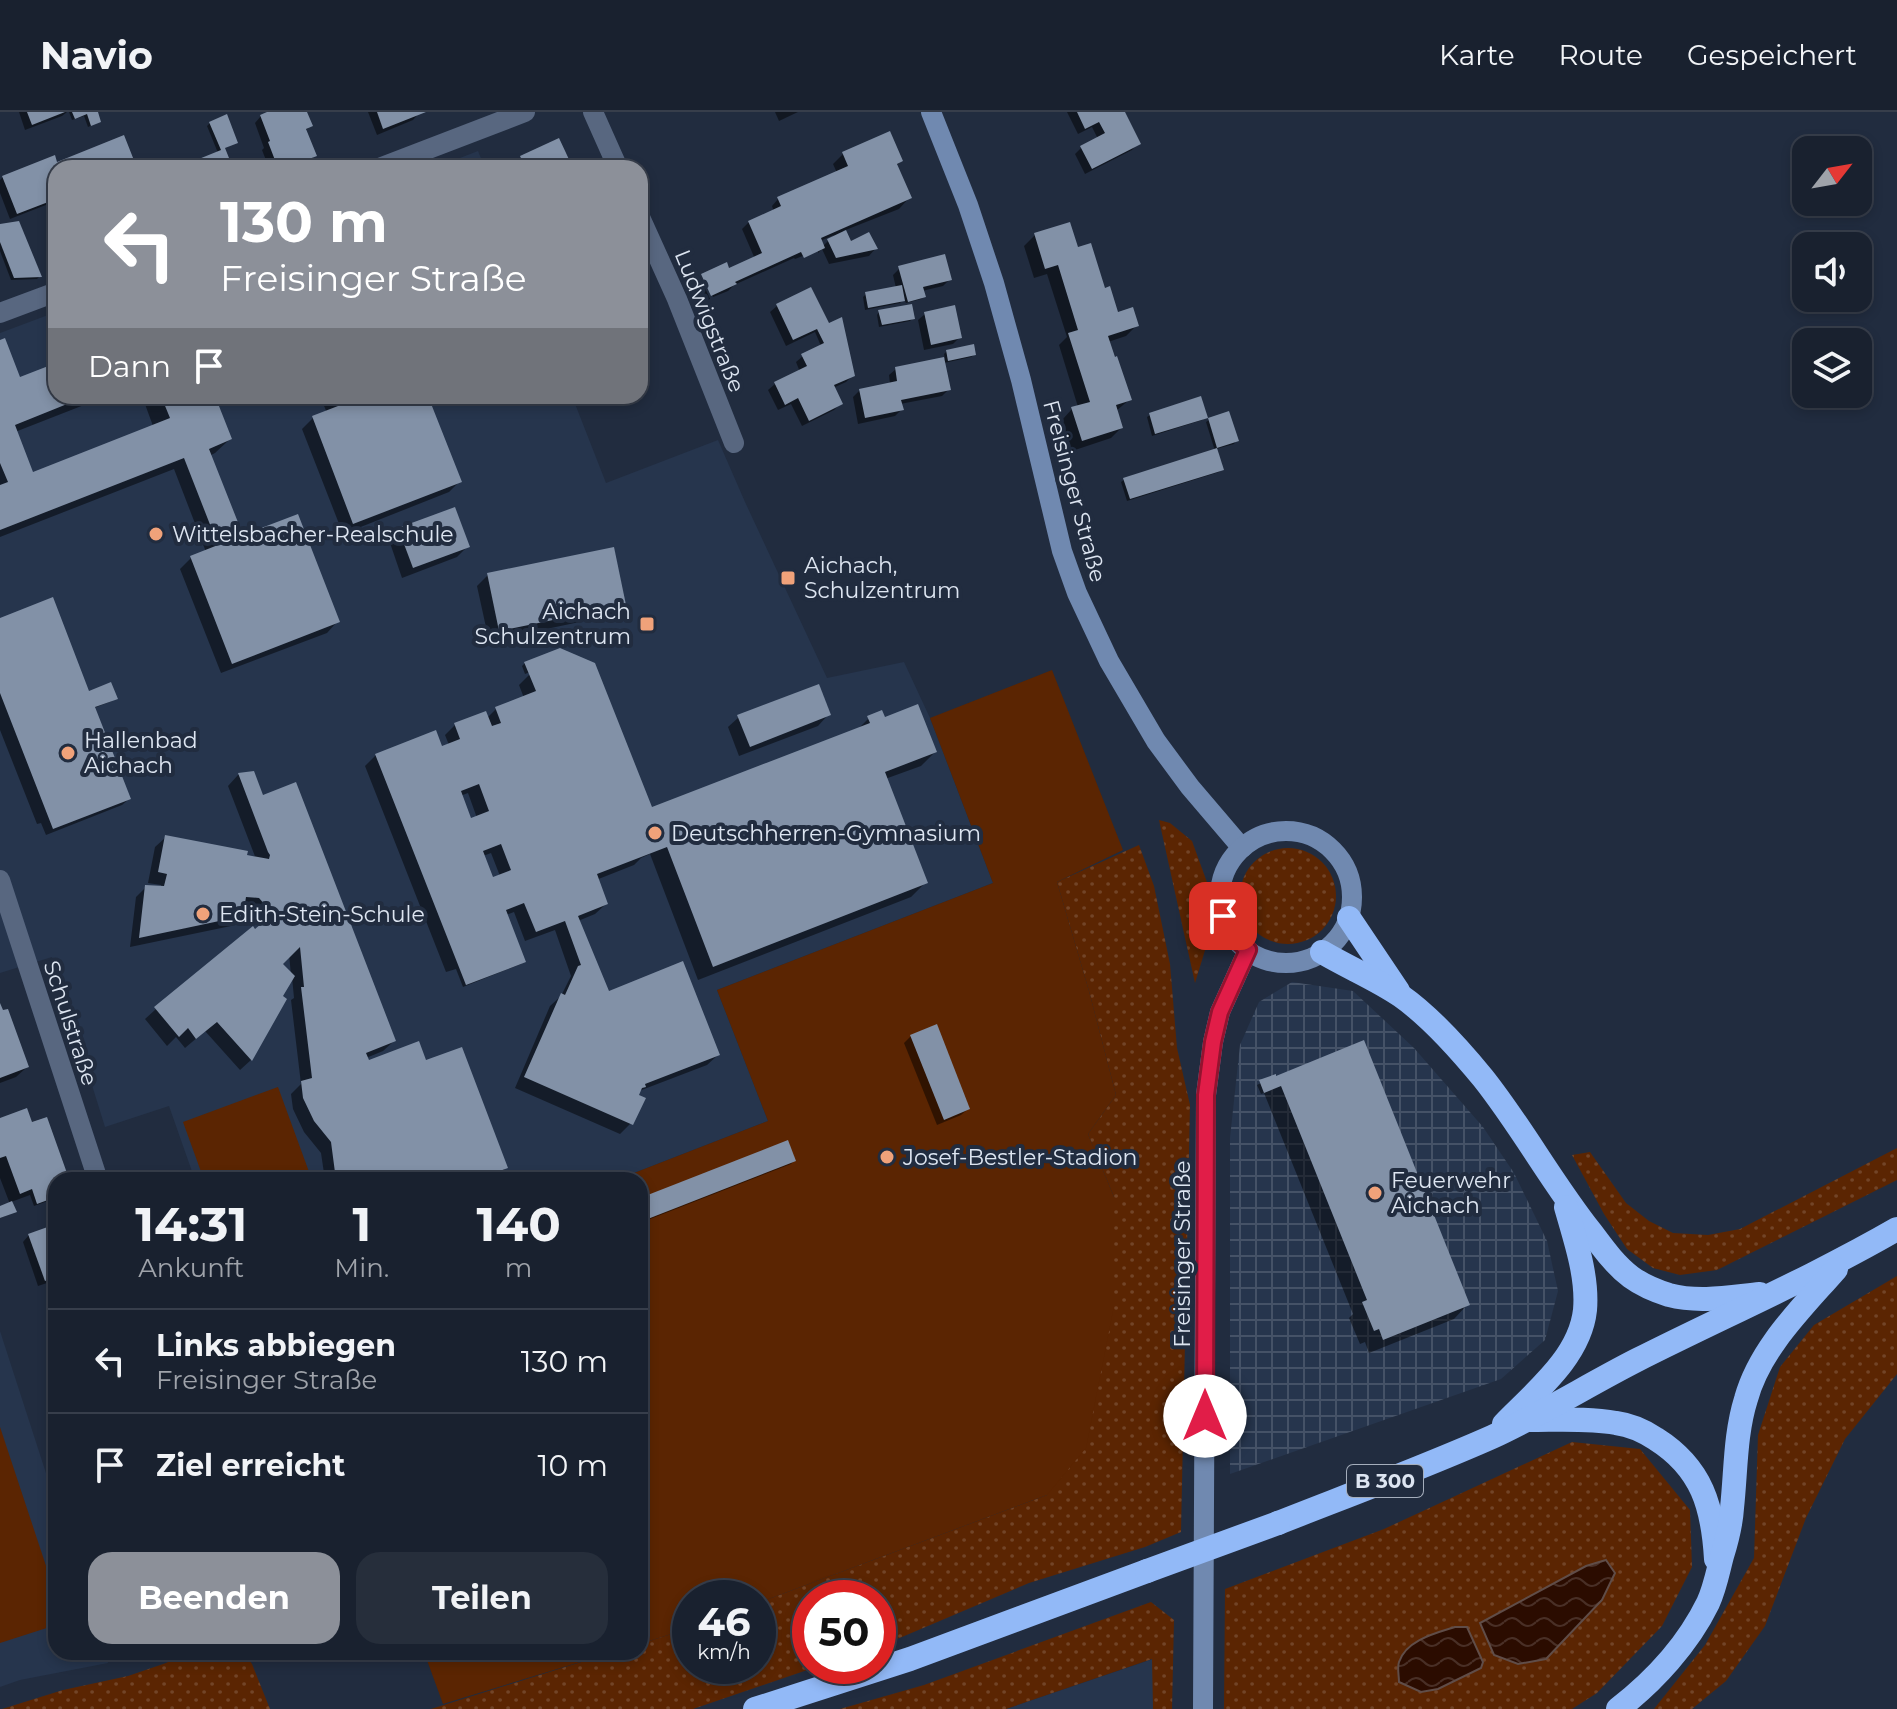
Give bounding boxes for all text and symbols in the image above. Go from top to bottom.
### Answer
text: Navio [40,32,153,79]
text: Karte [1439,38,1515,72]
text: Route [1559,38,1643,72]
text: Gespeichert [1687,38,1857,72]
north arrow [1792,136,1872,216]
map controls [1792,136,1872,408]
text: 130 m [220,188,388,256]
icon: left [88,192,192,296]
button: sound [1792,232,1872,312]
street label: Ludwigstraße [669,246,750,396]
text: Freisinger Straße [220,256,526,300]
button: layers [1792,328,1872,408]
icon: arrive [187,344,231,388]
text: Dann [88,348,171,385]
street label: Freisinger Straße [1037,397,1112,585]
place label: Wittelsbacher-Realschule [172,521,454,548]
marker: Wittelsbacher-Realschule [147,525,165,543]
place label: Aichach, Schulzentrum [804,552,960,604]
marker: Aichach, Schulzentrum [779,569,797,587]
place label: Aichach Schulzentrum [475,598,631,650]
marker: Aichach Schulzentrum [638,615,656,633]
place label: Hallenbad Aichach [84,727,198,779]
marker: Hallenbad Aichach [59,744,77,762]
place label: Deutschherren-Gymnasium [671,820,981,847]
marker: Deutschherren-Gymnasium [646,824,664,842]
pin [1189,882,1257,950]
icon: arrive [1201,894,1245,938]
place label: Edith-Stein-Schule [219,901,425,928]
marker: Edith-Stein-Schule [194,905,212,923]
street label: Schulstraße [38,957,103,1089]
place label: Josef-Bestler-Stadion [902,1144,1137,1171]
marker: Josef-Bestler-Stadion [878,1148,896,1166]
street label: Freisinger Straße [1169,1160,1196,1348]
place label: Feuerwehr Aichach [1391,1167,1511,1219]
marker: Feuerwehr Aichach [1366,1184,1384,1202]
text: 14:31 [135,1195,247,1253]
text: 1 [352,1195,371,1253]
text: 140 [476,1195,561,1253]
text: Ankunft [138,1252,244,1284]
text: Min. [334,1252,389,1284]
text: m [505,1252,532,1284]
text: Links abbiegen [156,1327,396,1364]
icon: left [88,1339,132,1383]
text: 130 m [521,1343,608,1380]
text: Freisinger Straße [156,1364,377,1396]
position arrow [1163,1374,1247,1458]
icon: arrive [88,1443,132,1487]
text: Ziel erreicht [156,1447,345,1484]
text: 10 m [538,1447,608,1484]
road number: B 300 [1347,1465,1423,1497]
button: Beenden [88,1552,340,1644]
button: Teilen [356,1552,608,1644]
speed limit sign: 50 [792,1580,896,1684]
text: 46 [697,1597,751,1646]
text: km/h [697,1640,751,1664]

